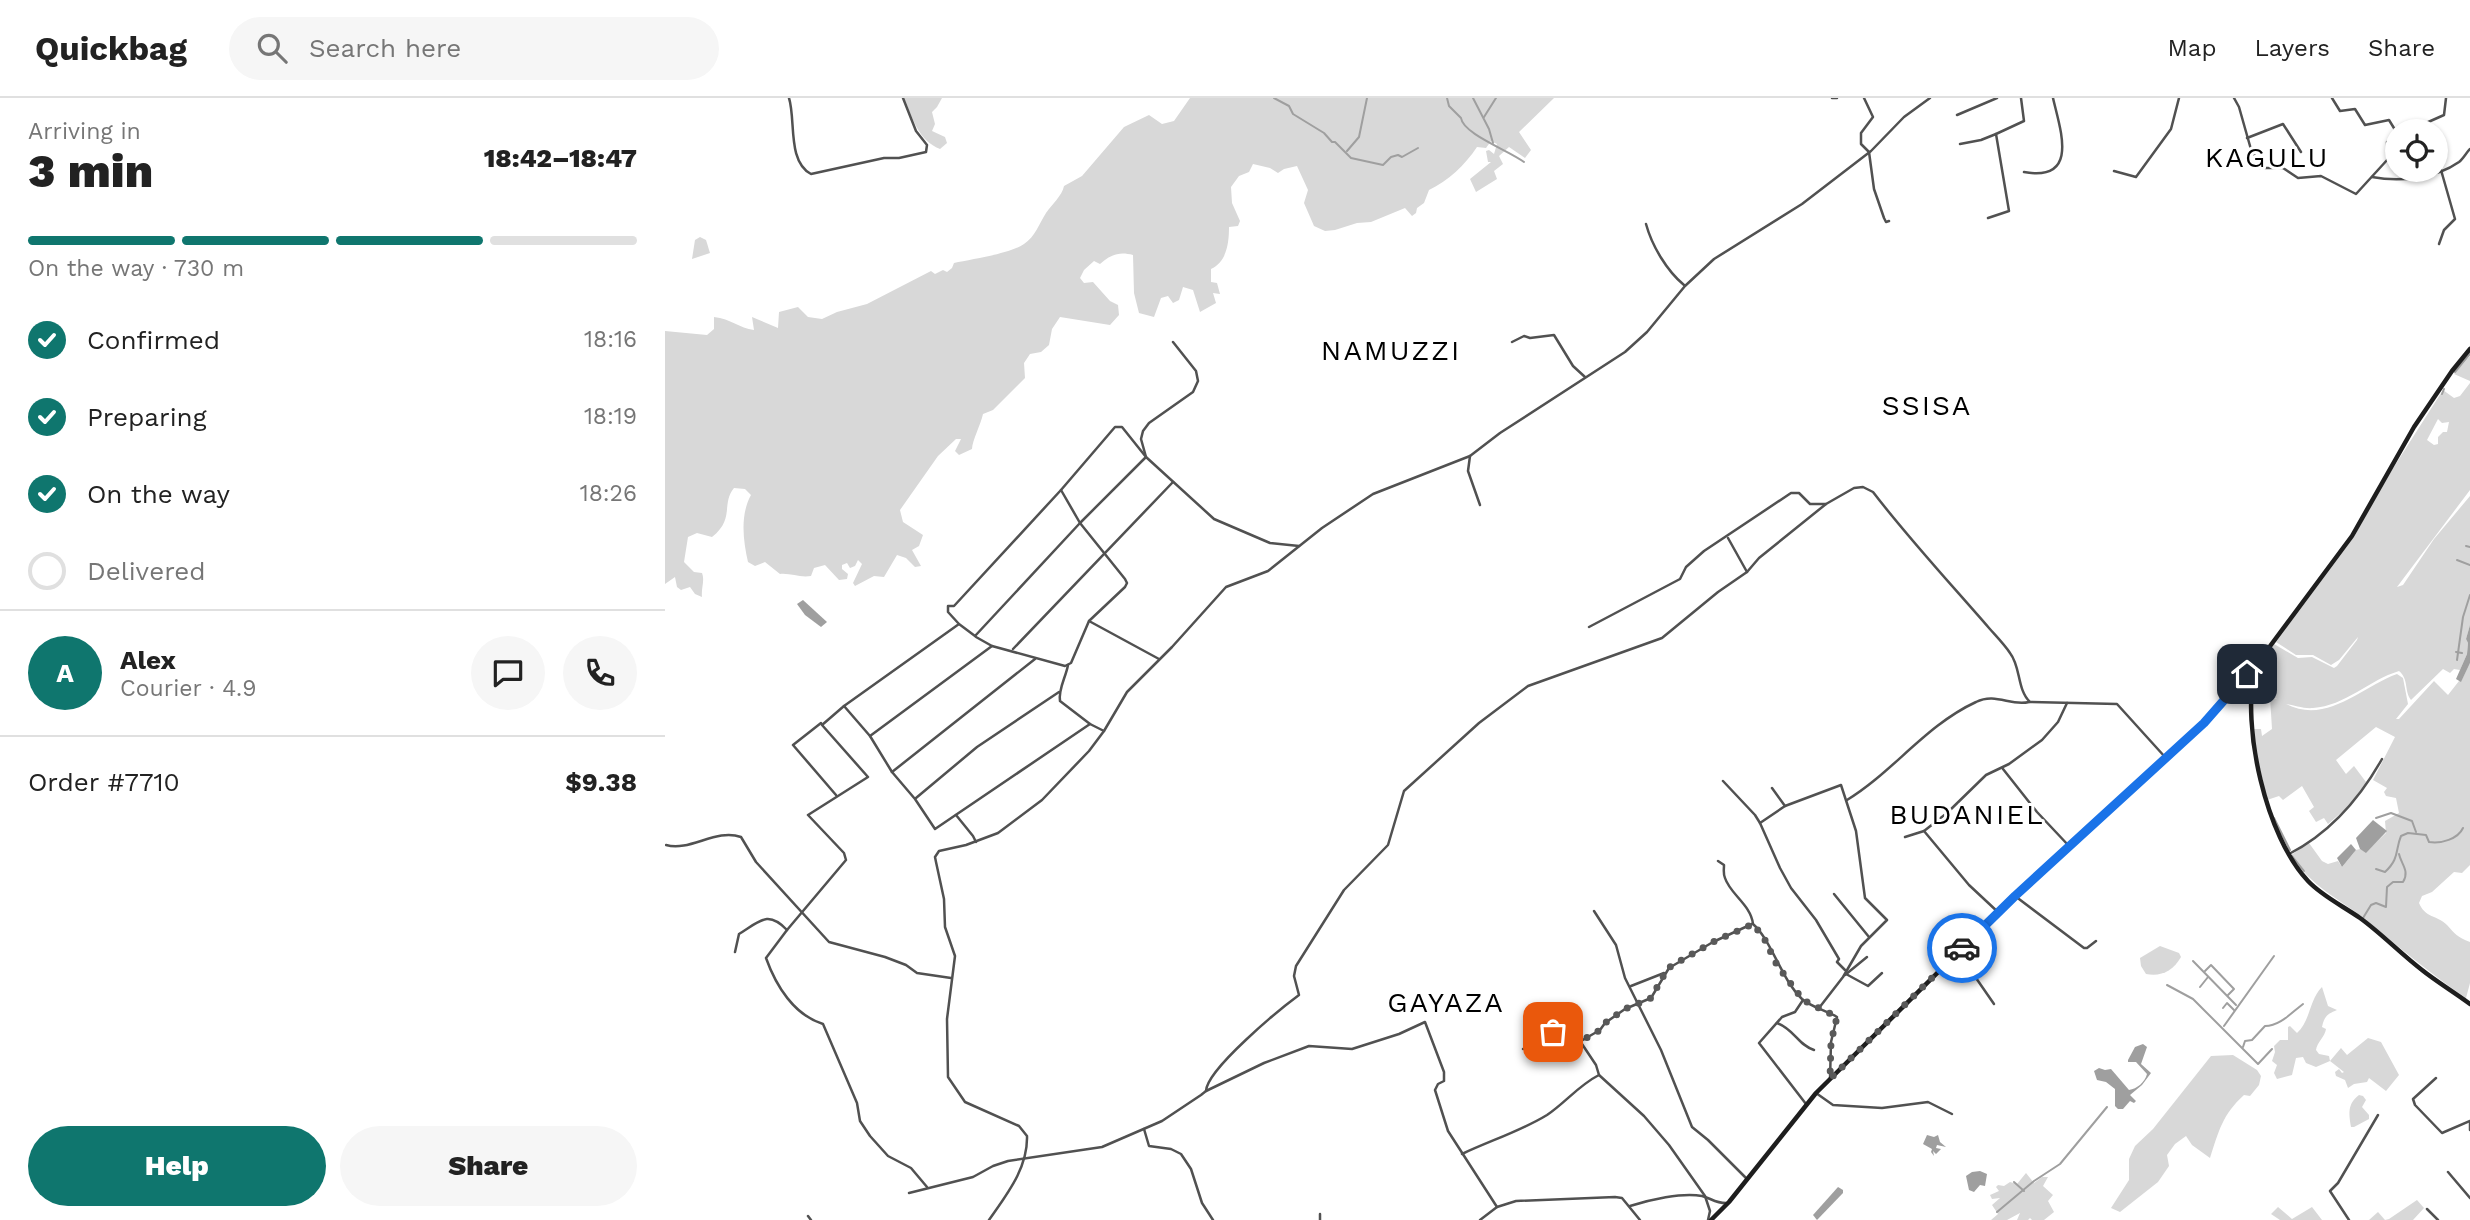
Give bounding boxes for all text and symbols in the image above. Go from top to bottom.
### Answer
search box [229,17,719,80]
text: Quickbag [35,29,187,68]
icon: search [253,29,291,67]
text: Search here [309,33,461,63]
text: Map [2168,34,2216,62]
text: Layers [2254,34,2330,62]
text: Share [2368,34,2435,62]
text: Arriving in [28,118,141,145]
map controls [2385,119,2448,182]
button: locate [2385,119,2448,182]
district label: KAGULU [2205,141,2329,174]
text: 18:42–18:47 [484,143,637,173]
text: 3 min [28,144,153,198]
text: On the way · 730 m [28,255,244,282]
icon: check [28,321,66,359]
text: Confirmed [87,325,220,355]
text: 18:16 [584,326,637,353]
district label: NAMUZZI [1321,334,1461,367]
district label: SSISA [1882,389,1972,422]
icon: check [28,398,66,436]
text: Preparing [87,402,207,432]
text: 18:19 [584,403,637,430]
icon: check [28,475,66,513]
text: On the way [87,479,230,509]
text: 18:26 [580,480,637,507]
text: Delivered [87,556,206,586]
button: chat [471,636,545,710]
button: phone [563,636,637,710]
pin [2217,644,2277,704]
text: Alex [120,645,176,675]
icon: home [2228,655,2266,693]
text: A [56,658,74,688]
text: Courier · 4.9 [120,675,256,702]
text: Order #7710 [28,767,180,797]
text: $9.38 [565,767,637,797]
district label: BUDANIEL [1889,798,2045,831]
courier [1927,913,1997,983]
icon: car [1943,929,1981,967]
district label: GAYAZA [1387,986,1505,1019]
pin [1523,1002,1583,1062]
icon: bag [1534,1013,1572,1051]
button: Help [28,1126,326,1206]
button: Share [340,1126,637,1206]

